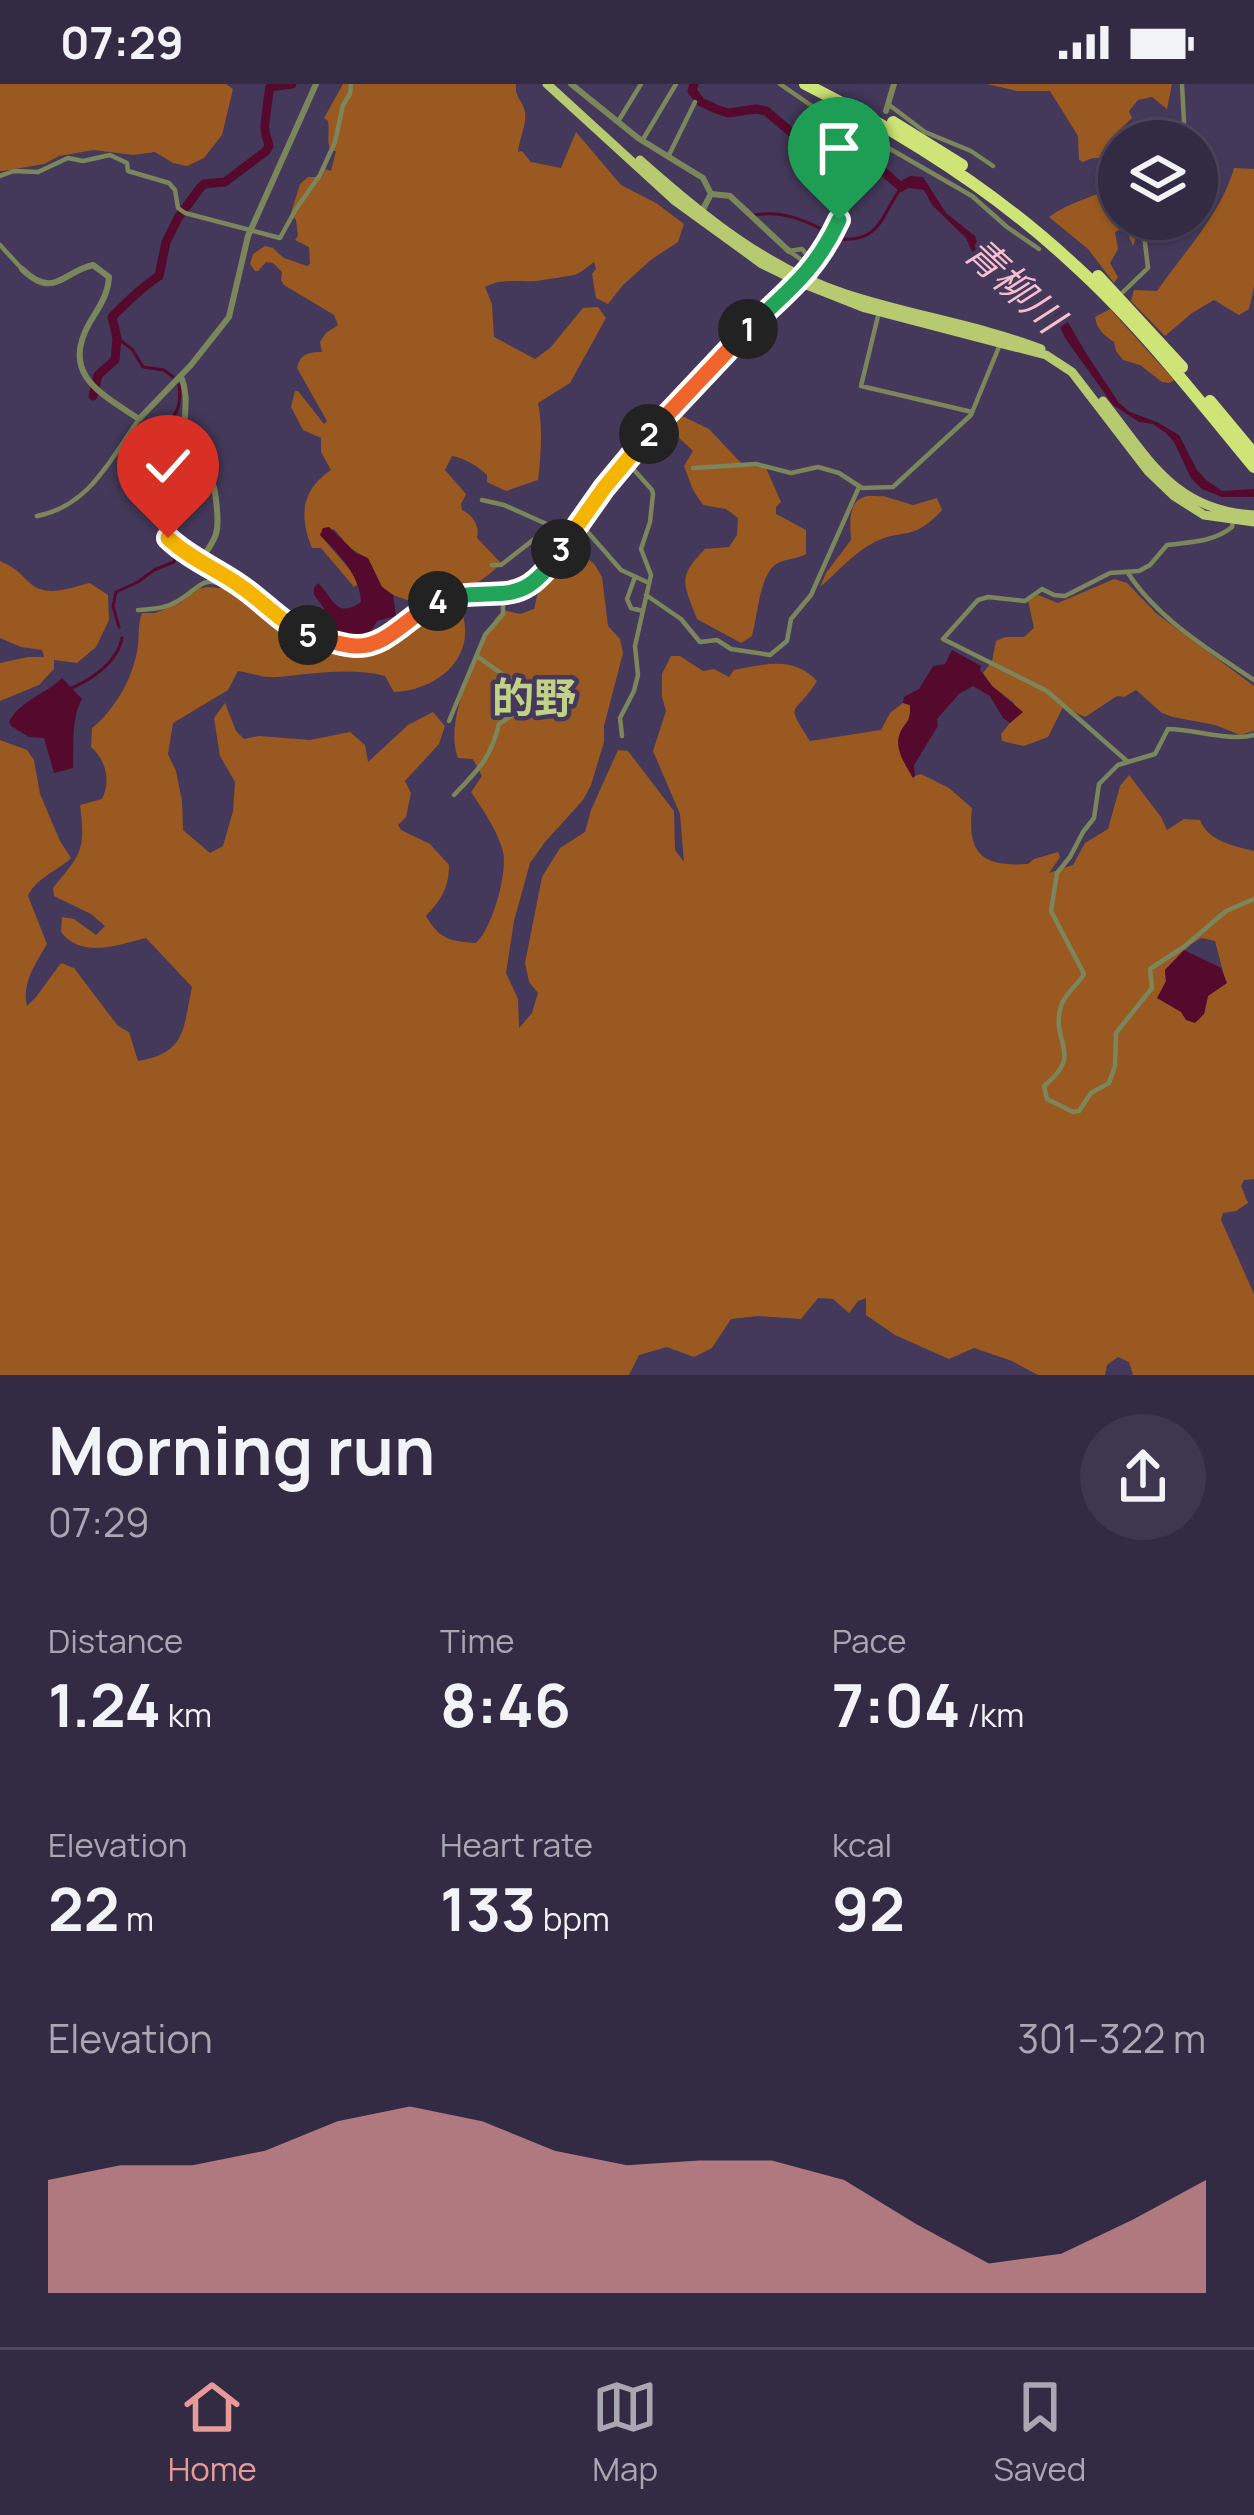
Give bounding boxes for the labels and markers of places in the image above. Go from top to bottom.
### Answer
pin [788,97,890,220]
pin: 1 [718,299,778,359]
pin: 2 [619,404,679,464]
pin [117,415,219,538]
pin: 3 [531,519,591,579]
pin: 4 [408,571,468,631]
pin: 5 [278,605,338,665]

